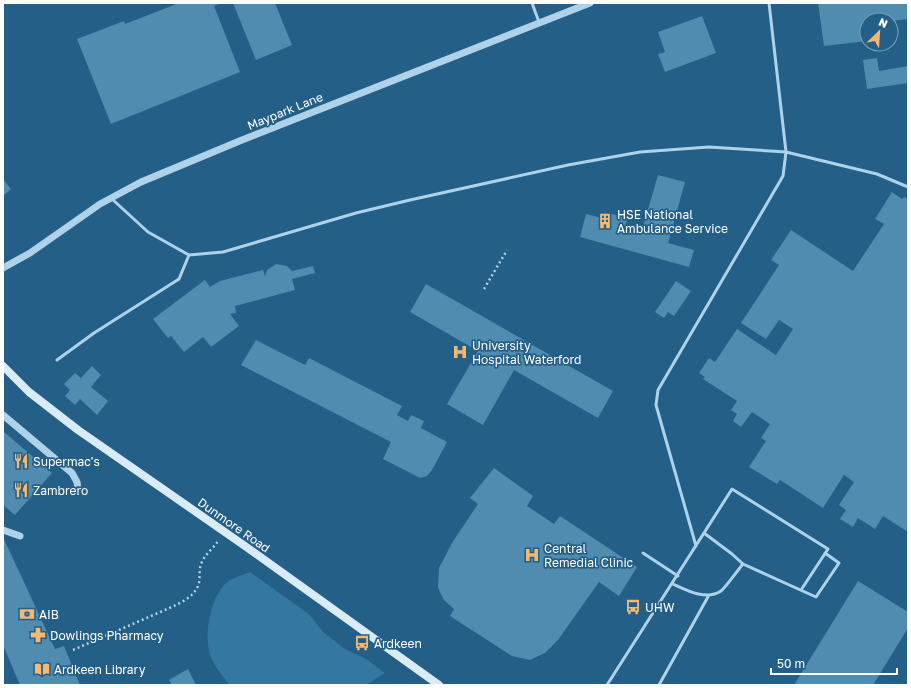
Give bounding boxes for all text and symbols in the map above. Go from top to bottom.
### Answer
north arrow [859,12,899,52]
text: N [877,15,890,30]
street label: Maypark Lane [245,89,325,133]
place label: HSE National Ambulance Service [617,207,728,236]
building icon: HSE National Ambulance Service [596,212,614,230]
place label: University Hospital Waterford [472,338,581,367]
hospital icon: University Hospital Waterford [451,343,469,361]
restaurant icon: Supermac's [12,452,30,470]
place label: Supermac's [33,454,100,469]
restaurant icon: Zambrero [12,481,30,499]
place label: Zambrero [33,483,88,498]
street label: Dunmore Road [195,495,273,555]
place label: Central Remedial Clinic [544,541,634,570]
hospital icon: Central Remedial Clinic [523,546,541,564]
bus stop icon: UHW [624,598,642,616]
place label: UHW [645,600,675,615]
bank icon: AIB [18,605,36,623]
place label: AIB [39,607,59,622]
pharmacy icon: Dowlings Pharmacy [29,626,47,644]
place label: Dowlings Pharmacy [50,628,164,643]
bus stop icon: Ardkeen [353,634,371,652]
place label: Ardkeen [374,636,422,651]
scale bar [771,650,897,676]
text: 50 m [777,656,805,671]
library icon: Ardkeen Library [33,660,51,678]
place label: Ardkeen Library [54,662,146,677]

